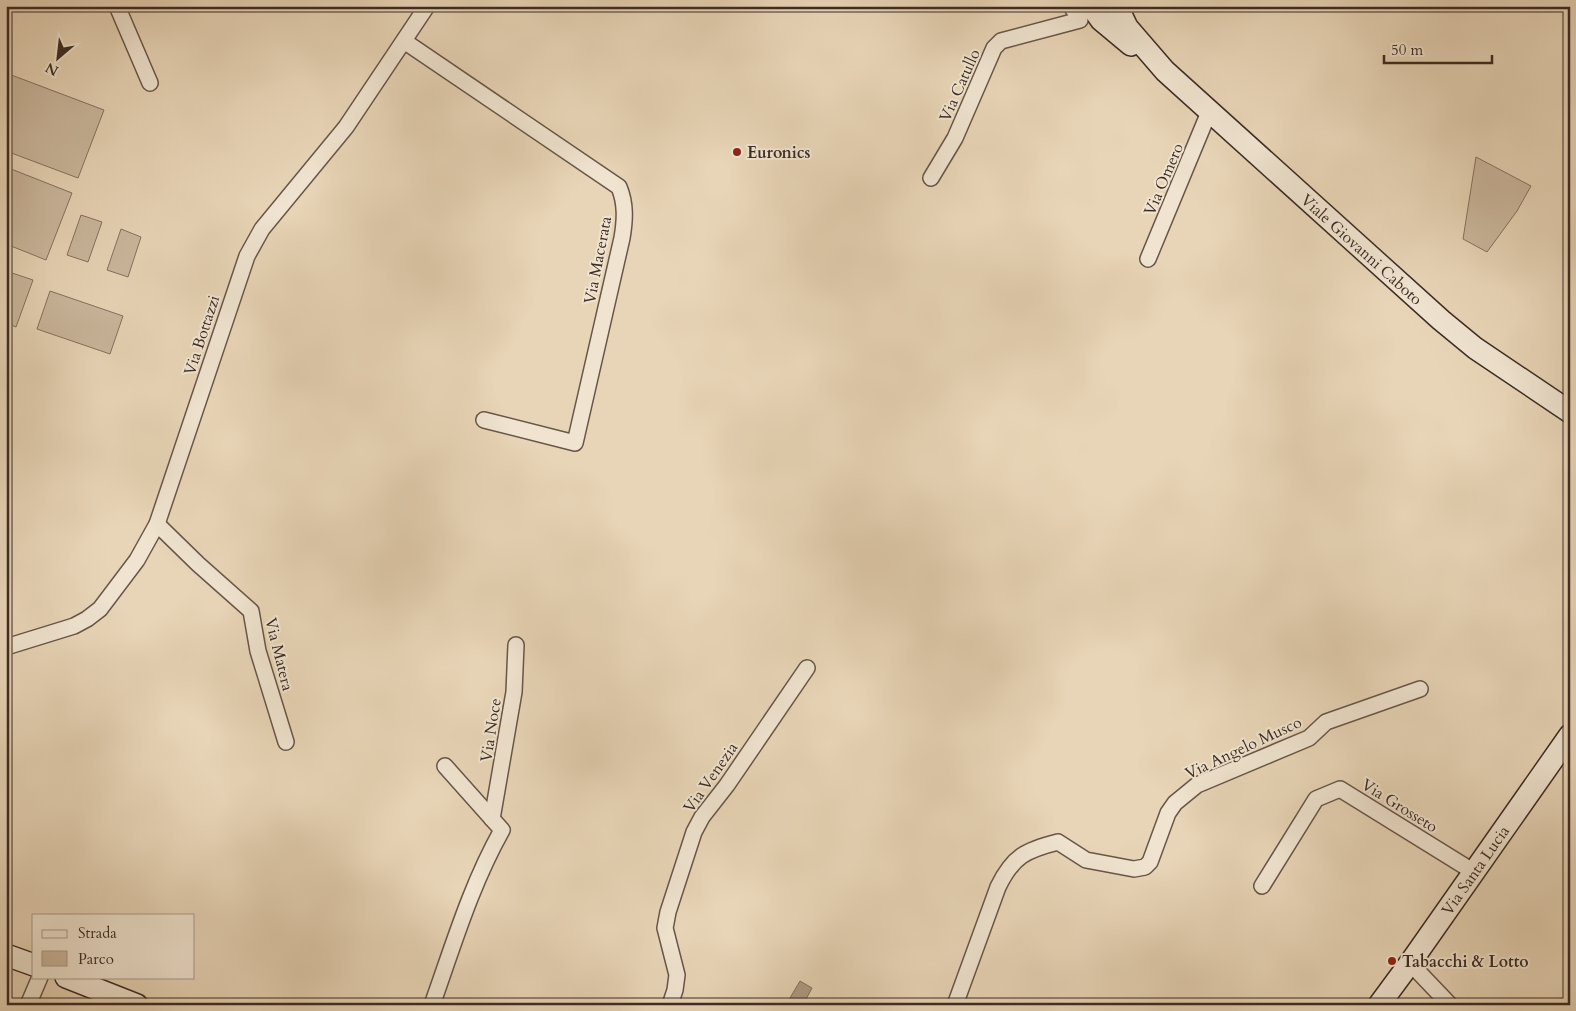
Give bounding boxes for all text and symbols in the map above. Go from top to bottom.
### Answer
north arrow [32,32,82,82]
scale bar [1384,32,1491,64]
text: 50 m [1391,40,1423,60]
street label: Via Catullo [934,45,986,125]
text: N [42,58,62,80]
street label: Via Omero [1139,140,1189,219]
place label: Euronics [747,142,811,164]
marker: Euronics [731,146,743,158]
street label: Viale Giovanni Caboto [1296,189,1427,311]
street label: Via Macerata [579,214,617,306]
street label: Via Bottazzi [179,292,225,378]
street label: Via Matera [259,615,299,693]
street label: Via Noce [475,697,507,764]
street label: Via Angelo Musco [1182,711,1306,785]
street label: Via Venezia [678,738,743,817]
street label: Via Grosseto [1357,774,1442,838]
street label: Via Santa Lucia [1437,821,1515,920]
legend [32,914,195,978]
text: Strada [78,923,117,943]
text: Parco [78,949,114,969]
place label: Tabacchi & Lotto [1402,951,1529,973]
marker: Tabacchi & Lotto [1386,955,1398,967]

